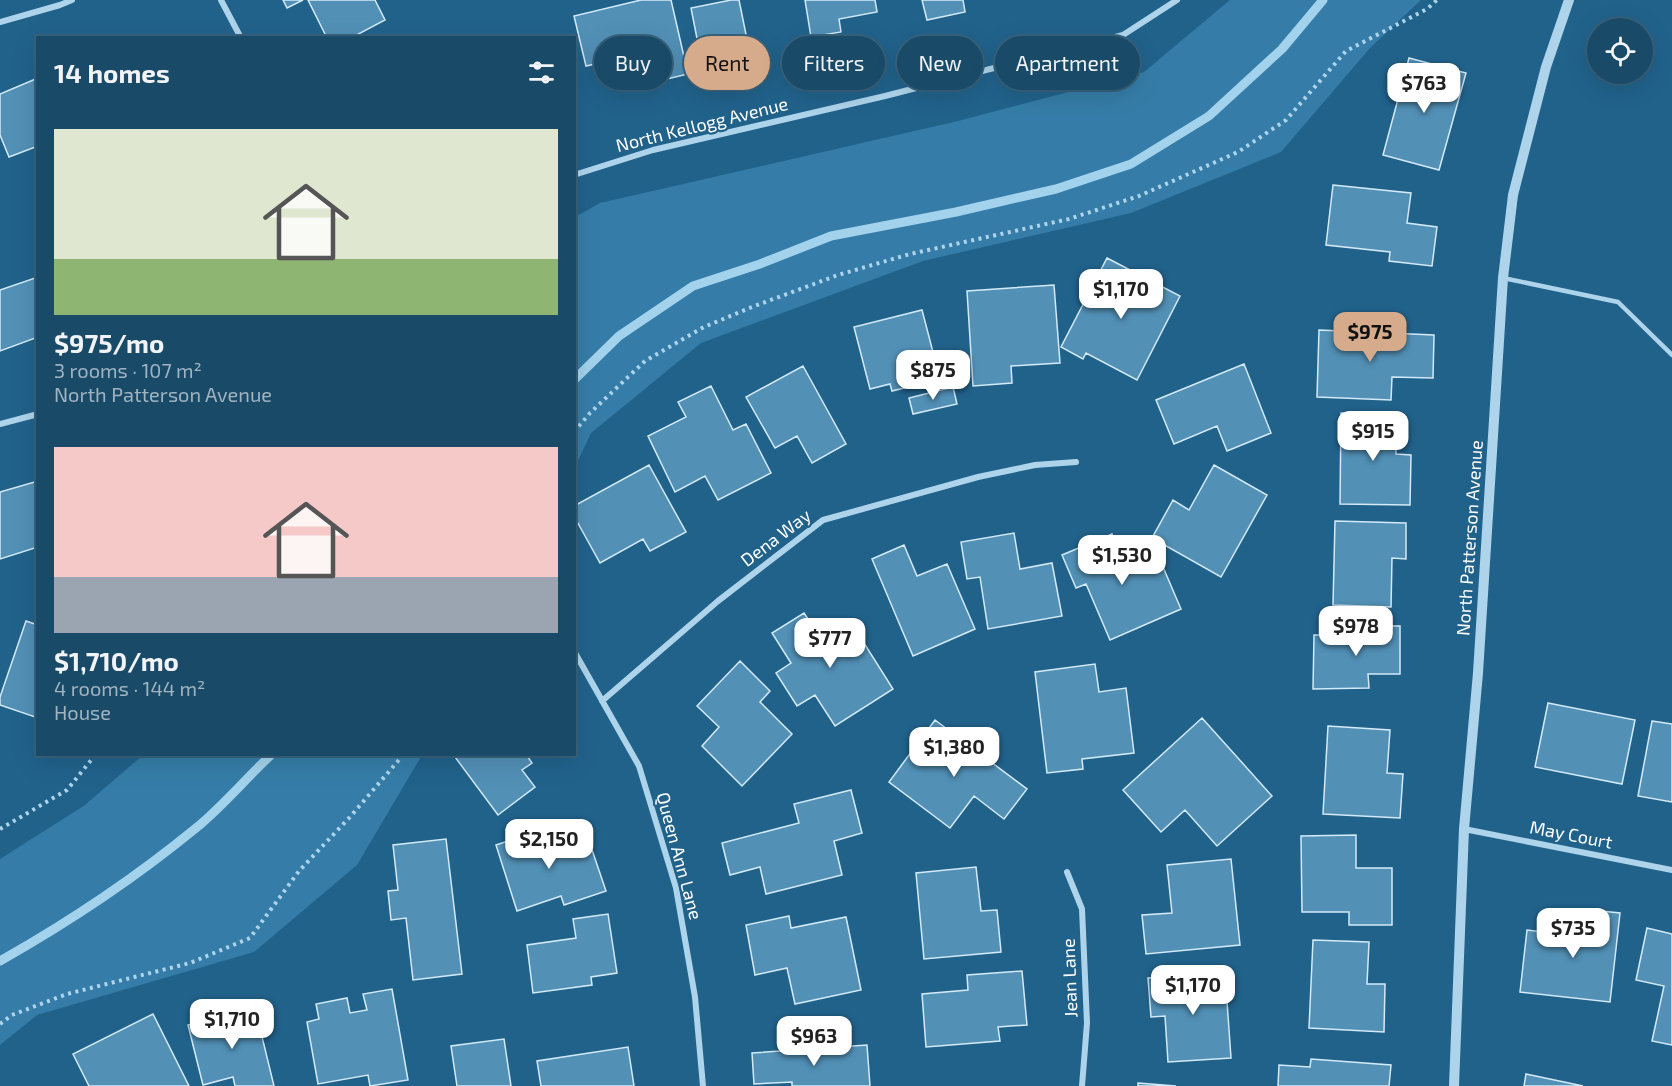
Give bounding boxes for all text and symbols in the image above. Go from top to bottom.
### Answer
map controls [1587,18,1653,84]
button: locate [1587,18,1653,84]
chip: Buy [594,36,672,90]
chip: Rent [684,36,770,90]
chip: Filters [782,36,885,90]
chip: New [897,36,983,90]
chip: Apartment [995,36,1140,90]
icon: filters [525,56,558,89]
text: 14 homes [54,57,170,88]
pin: $763 [1388,63,1460,114]
text: $763 [1401,70,1447,94]
street label: North Kellogg Avenue [614,92,790,156]
icon: home [252,168,360,276]
pin: $1,170 [1072,269,1170,320]
text: $1,170 [1093,276,1149,300]
pin: $975 [1334,312,1406,363]
text: $975 [1348,319,1393,343]
text: $975/mo [54,327,164,358]
pin: $875 [897,350,969,401]
text: $875 [910,357,956,381]
text: 3 rooms · 107 m² [54,358,202,382]
text: North Patterson Avenue [54,382,272,406]
pin: $915 [1337,411,1409,462]
text: $915 [1351,418,1395,442]
street label: North Patterson Avenue [1451,439,1487,637]
icon: home [252,486,360,594]
street label: Dena Way [736,503,815,571]
pin: $1,530 [1073,535,1171,586]
text: $1,530 [1092,542,1152,566]
pin: $978 [1320,606,1392,657]
text: $978 [1333,613,1379,637]
pin: $777 [794,618,866,669]
text: $777 [808,625,852,649]
text: $1,710/mo [54,645,179,676]
text: 4 rooms · 144 m² [54,676,205,700]
text: House [54,700,111,724]
pin: $1,380 [905,727,1003,778]
text: $1,380 [923,734,985,758]
street label: Queen Ann Lane [652,790,708,922]
street label: May Court [1528,815,1614,853]
pin: $2,150 [500,819,598,870]
text: $2,150 [519,826,579,850]
pin: $735 [1537,908,1609,959]
text: $735 [1551,915,1595,939]
street label: Jean Lane [1057,938,1081,1018]
pin: $1,170 [1144,965,1242,1016]
text: $1,170 [1165,972,1221,996]
pin: $1,710 [183,999,281,1050]
text: $1,710 [204,1006,260,1030]
pin: $963 [778,1016,850,1067]
text: $963 [791,1023,837,1047]

